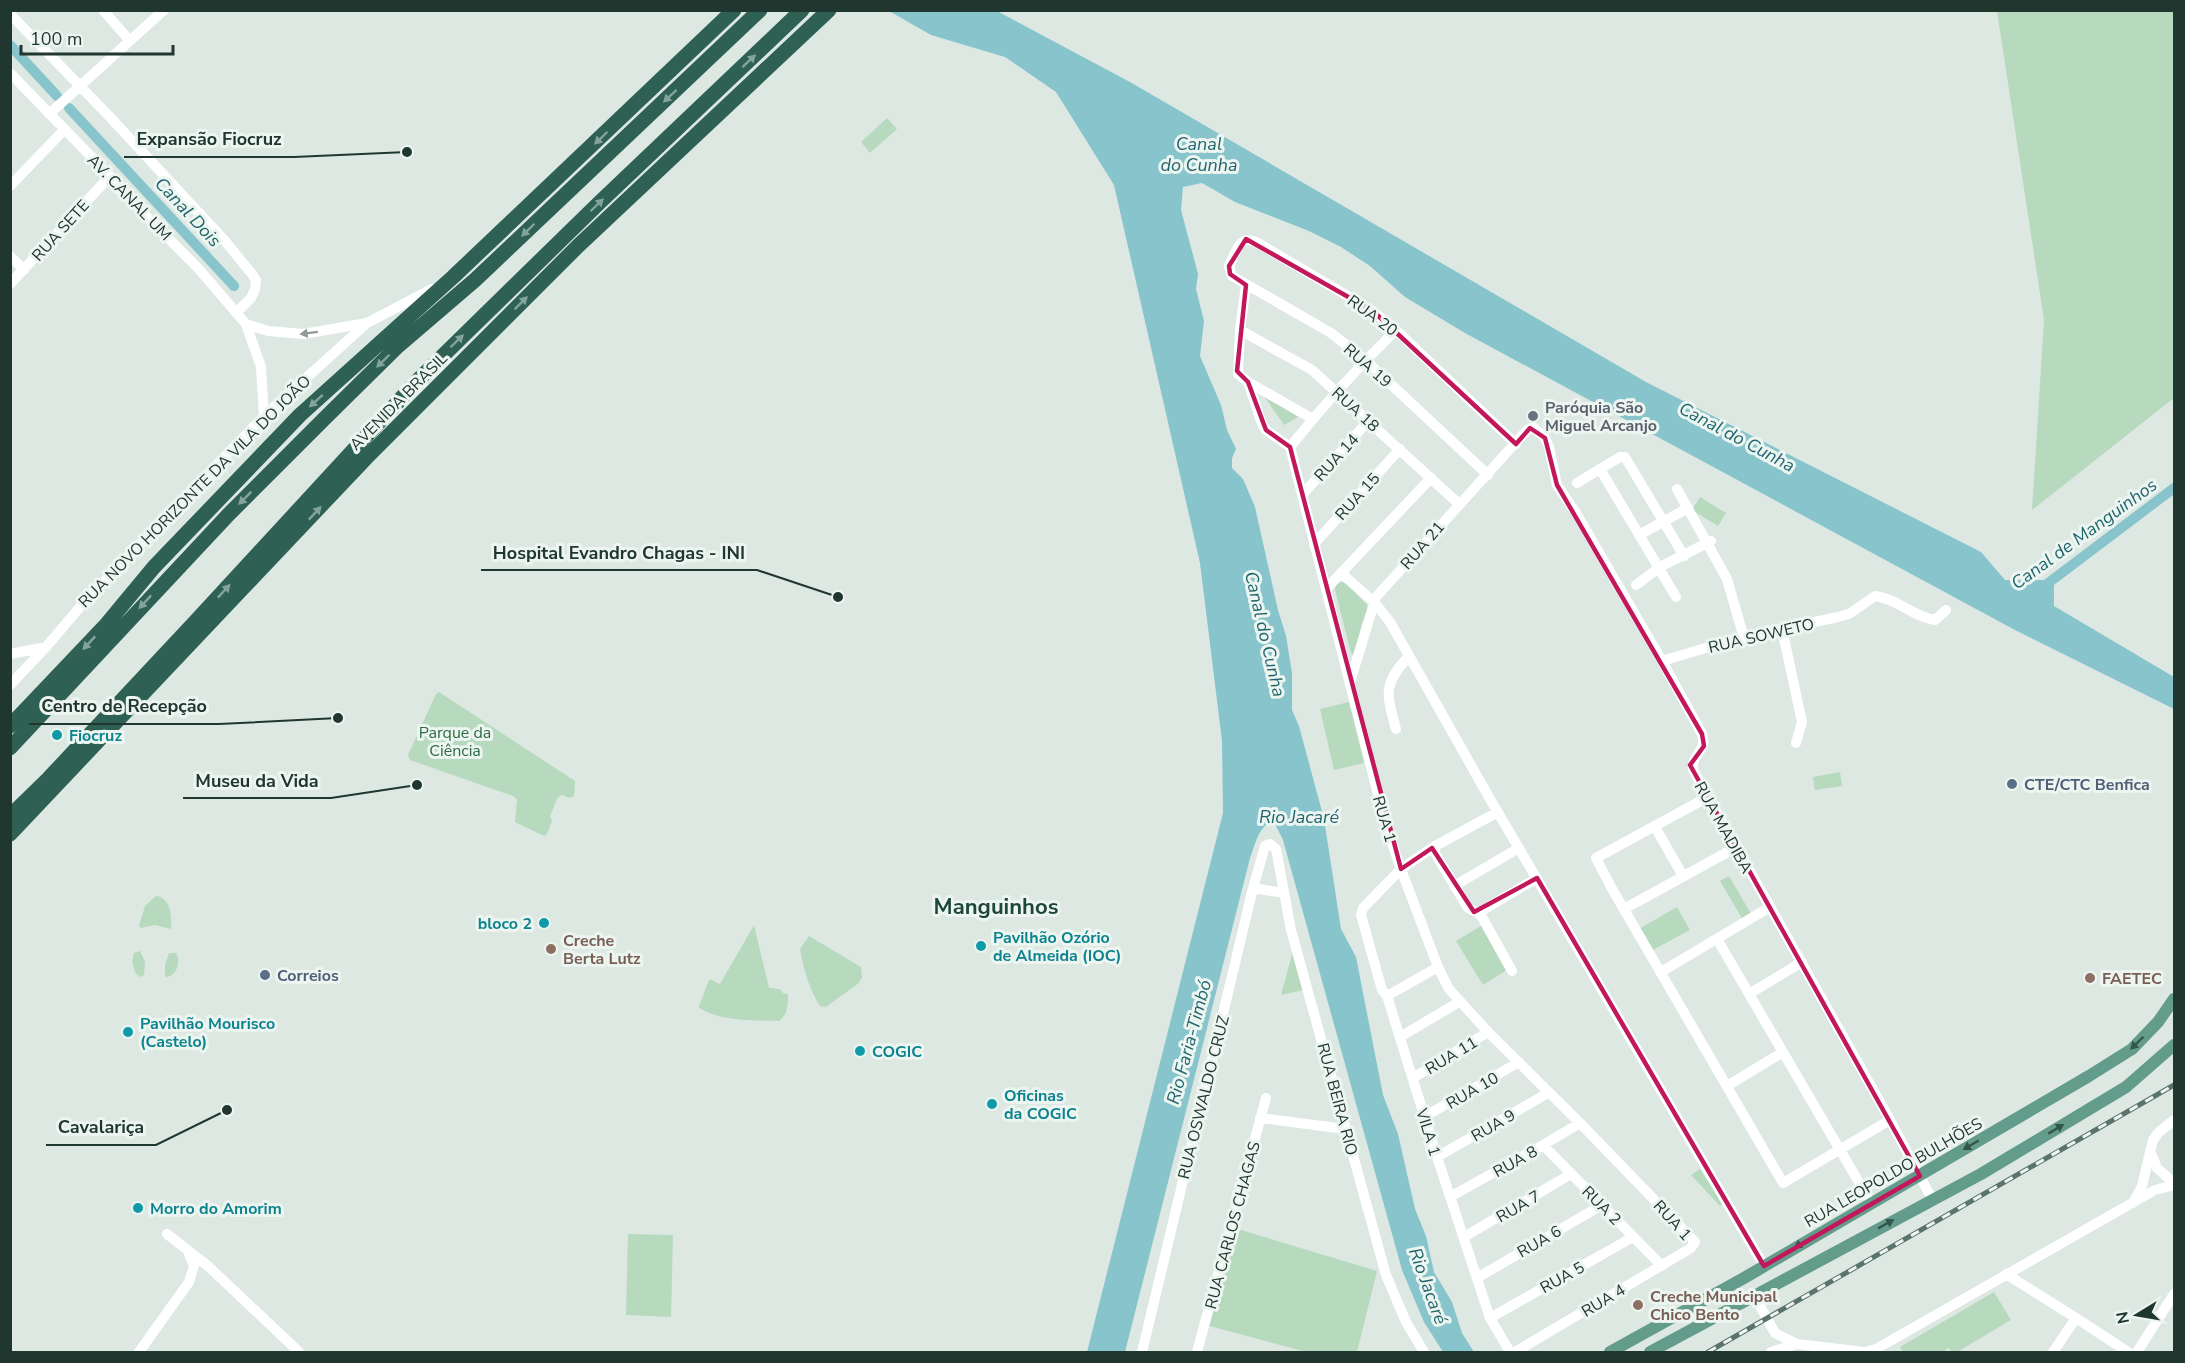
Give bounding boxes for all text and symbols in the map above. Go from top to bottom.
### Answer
scale bar [21,18,172,56]
text: 100 m [30,27,82,51]
one-way arrow [741,54,755,68]
one-way arrow [663,89,678,102]
callout: Expansão Fiocruz [124,121,294,157]
text: Expansão Fiocruz [136,127,282,151]
one-way arrow [594,130,608,144]
water label: Canal do Cunha [1160,132,1238,177]
street label: AV. CANAL UM [82,150,176,246]
water label: Canal Dois [149,172,227,252]
street label: RUA SETE [27,195,94,266]
one-way arrow [589,198,603,212]
one-way arrow [520,223,535,237]
street label: RUA 20 [1343,290,1402,342]
one-way arrow [514,297,528,311]
one-way arrow [300,328,319,337]
one-way arrow [450,334,465,348]
street label: RUA 19 [1339,339,1396,393]
street label: AVENIDA BRASIL [345,348,453,455]
one-way arrow [377,353,391,367]
street label: RUA NOVO HORIZONTE DA VILA DO JOÃO [74,371,316,613]
street label: RUA 18 [1327,382,1384,437]
one-way arrow [309,394,324,407]
water label: Canal do Cunha [1675,396,1799,478]
place label: Paróquia São Miguel Arcanjo [1545,397,1657,437]
marker: Paróquia São Miguel Arcanjo [1526,409,1540,423]
street label: RUA 14 [1309,429,1364,486]
street label: RUA 15 [1330,468,1385,525]
water label: Canal de Manguinhos [2006,473,2162,595]
one-way arrow [238,490,252,504]
one-way arrow [308,505,322,520]
street label: RUA 21 [1396,517,1450,574]
callout: Hospital Evandro Chagas - INI [481,534,757,570]
text: Hospital Evandro Chagas - INI [493,541,745,565]
water label: Canal do Cunha [1239,569,1291,699]
one-way arrow [217,583,231,598]
one-way arrow [139,595,153,609]
street label: RUA SOWETO [1706,613,1816,659]
one-way arrow [83,635,96,650]
callout: Centro de Recepção [29,688,219,724]
text: Centro de Recepção [41,694,207,718]
park label: Parque da Ciência [419,722,491,762]
place label: Fiocruz [69,725,122,747]
marker: Fiocruz [50,728,64,742]
callout: Museu da Vida [183,762,331,798]
text: Museu da Vida [195,769,319,793]
place label: CTE/CTC Benfica [2024,774,2150,796]
marker: CTE/CTC Benfica [2005,777,2019,791]
street label: RUA MADIBA [1689,778,1758,878]
street label: RUA 1 [1367,793,1401,845]
water label: Rio Jacaré [1259,805,1339,829]
district label: Manguinhos [934,892,1058,922]
place label: bloco 2 [478,913,532,935]
marker: bloco 2 [537,916,551,930]
place label: Pavilhão Ozório de Almeida (IOC) [993,927,1121,967]
place label: Creche Berta Lutz [563,930,641,970]
marker: Pavilhão Ozório de Almeida (IOC) [974,939,988,953]
marker: Creche Berta Lutz [544,942,558,956]
place label: Correios [277,965,339,987]
marker: Correios [258,968,272,982]
place label: FAETEC [2102,968,2162,990]
marker: FAETEC [2083,971,2097,985]
water label: Rio Faria-Timbó [1161,977,1217,1107]
place label: Pavilhão Mourisco (Castelo) [140,1013,275,1053]
street label: RUA OSWALDO CRUZ [1173,1013,1235,1181]
marker: Pavilhão Mourisco (Castelo) [121,1025,135,1039]
street label: RUA 11 [1421,1032,1482,1080]
one-way arrow [2130,1036,2144,1050]
place label: COGIC [872,1041,922,1063]
street label: RUA BEIRA RIO [1311,1041,1363,1158]
marker: COGIC [853,1044,867,1058]
street label: RUA 10 [1442,1067,1503,1115]
place label: Oficinas da COGIC [1004,1085,1077,1125]
marker: Oficinas da COGIC [985,1097,999,1111]
street label: RUA 9 [1467,1104,1520,1147]
street label: VILA 1 [1410,1105,1446,1159]
callout: Cavalariça [46,1109,156,1145]
street label: RUA LEOPOLDO BULHÕES [1800,1113,1987,1233]
text: Cavalariça [58,1115,144,1139]
one-way arrow [2048,1124,2065,1134]
street label: RUA CARLOS CHAGAS [1200,1139,1266,1311]
one-way arrow [1963,1140,1979,1151]
street label: RUA 8 [1489,1141,1542,1183]
street label: RUA 2 [1577,1181,1626,1230]
street label: RUA 7 [1492,1185,1545,1228]
street label: RUA 1 [1648,1196,1696,1246]
place label: Morro do Amorim [150,1198,282,1220]
marker: Morro do Amorim [131,1201,145,1215]
one-way arrow [1878,1219,1895,1229]
street label: RUA 6 [1513,1220,1566,1263]
one-way arrow [1794,1238,1811,1248]
water label: Rio Jacaré [1403,1244,1453,1328]
street label: RUA 5 [1536,1257,1589,1299]
street label: RUA 4 [1577,1279,1630,1323]
north arrow [2107,1285,2167,1345]
place label: Creche Municipal Chico Bento [1650,1286,1777,1326]
marker: Creche Municipal Chico Bento [1631,1298,1645,1312]
text: N [2111,1310,2135,1326]

